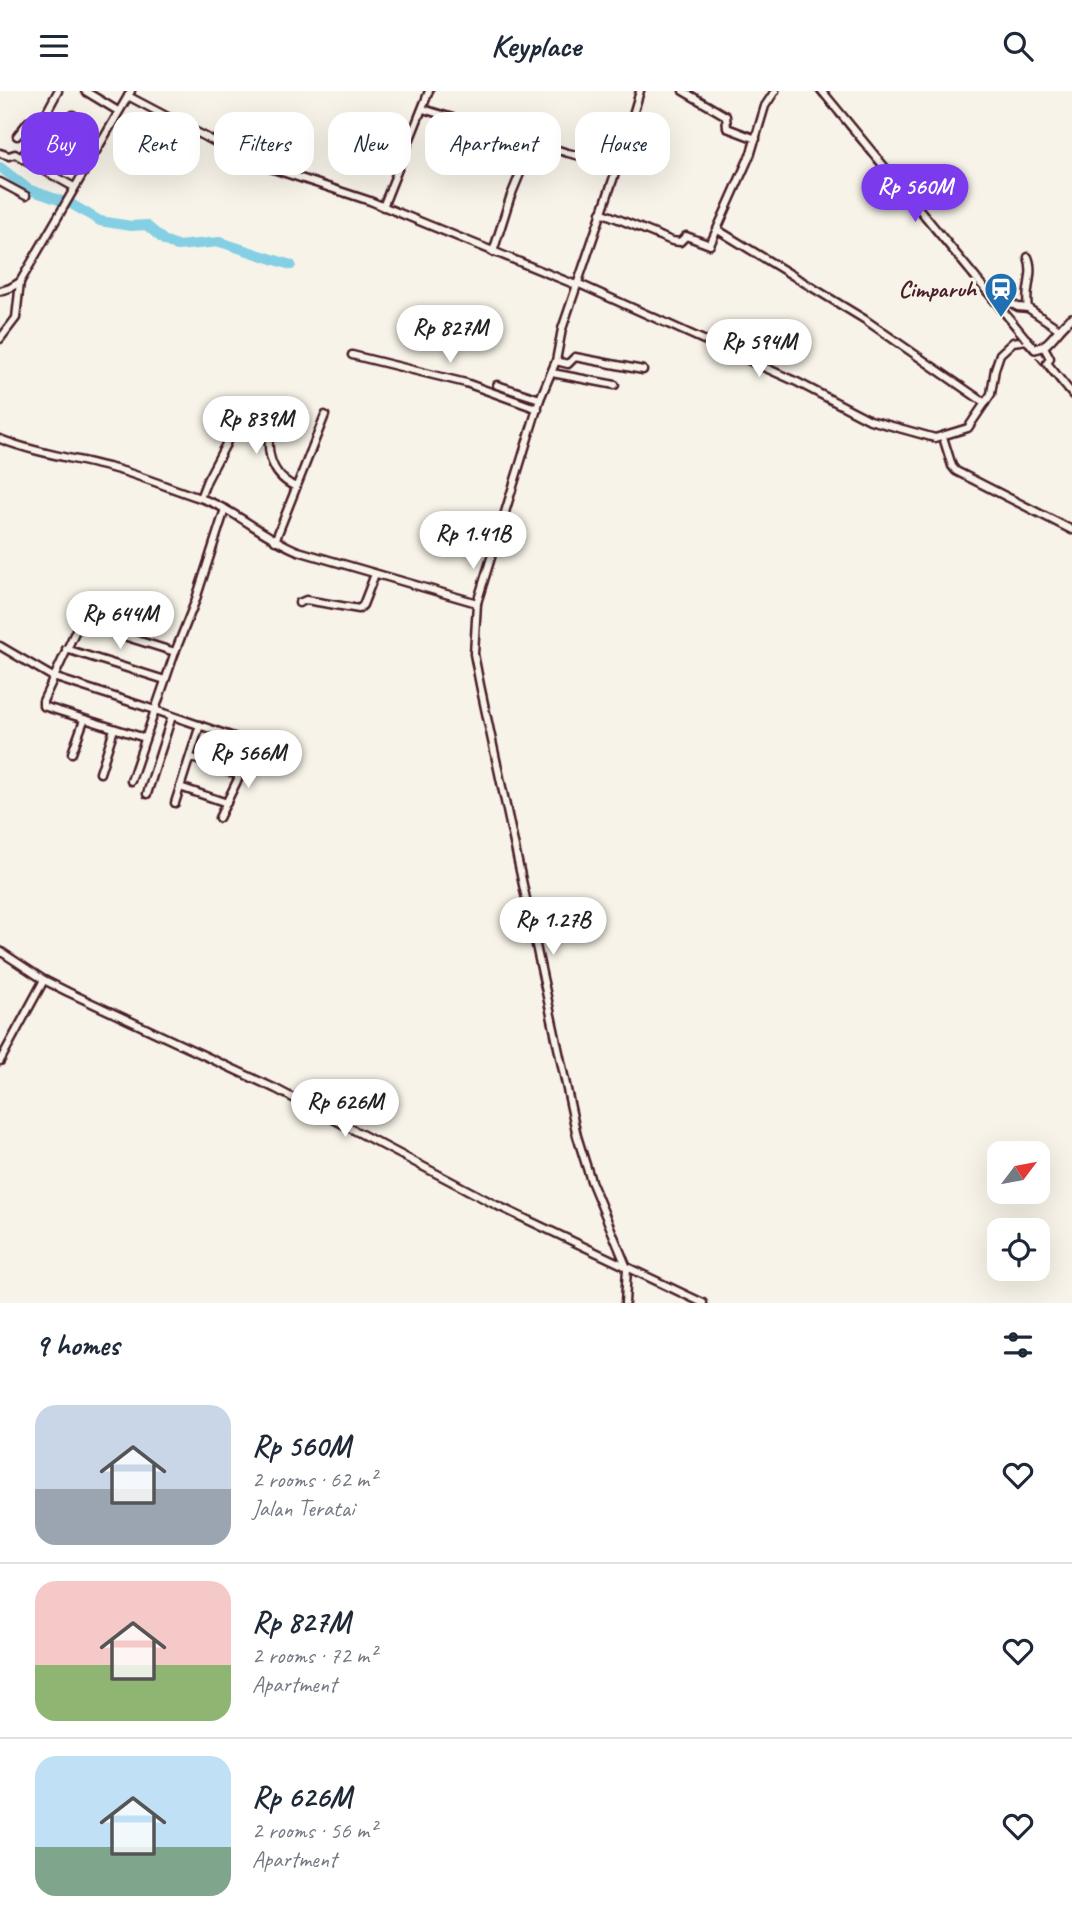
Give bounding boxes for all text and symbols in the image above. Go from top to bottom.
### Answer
text: Keyplace [491,25,581,66]
icon: menu [35,27,73,65]
icon: search [999,27,1037,65]
chip: Buy [21,112,99,175]
chip: Rent [113,112,200,175]
chip: Filters [214,112,314,175]
chip: New [328,112,411,175]
chip: Apartment [425,112,561,175]
chip: House [575,112,670,175]
pin: Rp 560M [850,165,980,224]
text: Rp 560M [877,172,953,201]
station icon: Cimparuh [982,270,1020,319]
place label: Cimparuh [898,274,978,304]
pin: Rp 827M [385,306,515,365]
text: Rp 827M [413,313,487,342]
pin: Rp 594M [694,320,824,379]
text: Rp 594M [722,327,796,356]
pin: Rp 839M [191,397,321,456]
text: Rp 839M [219,404,293,433]
pin: Rp 1.41B [401,511,545,571]
text: Rp 1.41B [436,519,510,548]
pin: Rp 644M [55,591,185,651]
text: Rp 644M [82,599,158,628]
pin: Rp 566M [183,731,313,790]
text: Rp 566M [210,738,286,767]
pin: Rp 1.27B [481,897,625,957]
text: Rp 1.27B [516,905,590,934]
pin: Rp 626M [280,1079,410,1139]
text: Rp 626M [307,1087,383,1116]
north arrow [987,1141,1050,1204]
map controls [987,1141,1050,1281]
button: locate [987,1218,1050,1281]
text: 9 homes [35,1326,119,1364]
icon: filters [999,1326,1037,1364]
text: Rp 560M [252,1427,350,1465]
icon: home [91,1433,175,1517]
icon: heart [999,1456,1037,1494]
text: 2 rooms · 62 m² [252,1465,376,1494]
text: Jalan Teratai [252,1494,354,1523]
text: Rp 827M [252,1603,350,1641]
icon: home [91,1609,175,1693]
icon: heart [999,1632,1037,1670]
text: 2 rooms · 72 m² [252,1641,376,1670]
text: Apartment [252,1670,337,1699]
text: Rp 626M [252,1778,351,1816]
icon: home [91,1784,175,1868]
icon: heart [999,1807,1037,1845]
text: 2 rooms · 56 m² [252,1816,376,1845]
text: Apartment [252,1845,337,1874]

